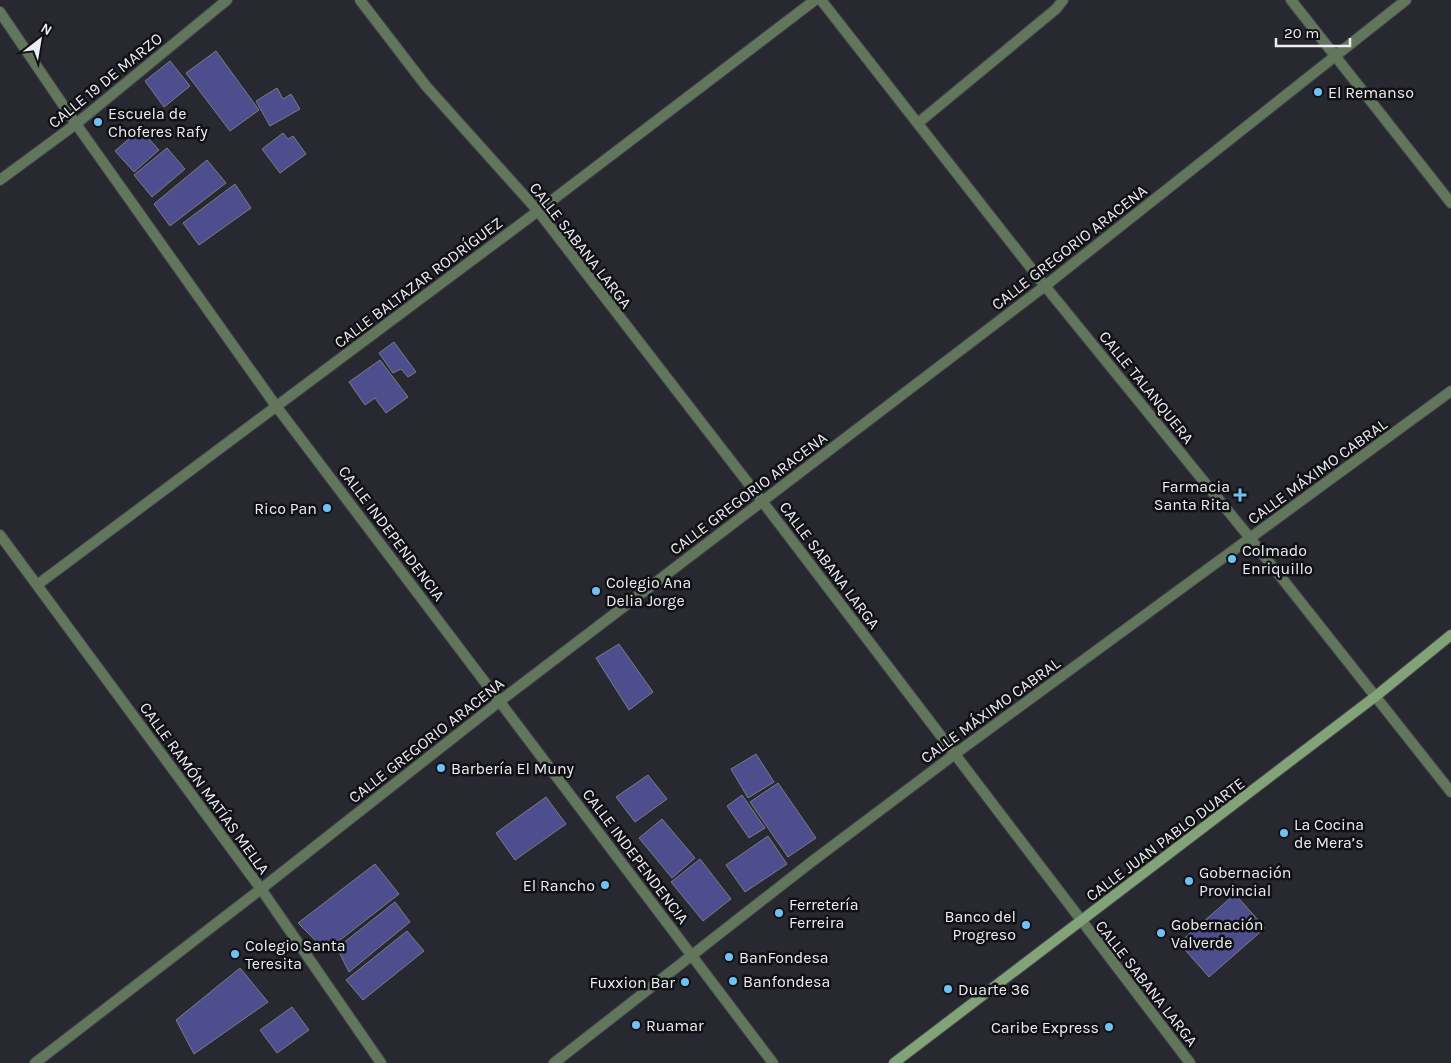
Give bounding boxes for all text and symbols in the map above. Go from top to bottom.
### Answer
north arrow [15,15,65,65]
scale bar [1276,15,1350,47]
text: N [38,19,55,39]
text: 20 m [1284,24,1319,42]
street label: CALLE 19 DE MARZO [45,29,166,132]
place label: El Remanso [1328,83,1414,102]
marker: El Remanso [1312,86,1324,98]
place label: Escuela de Choferes Rafy [108,104,208,141]
marker: Escuela de Choferes Rafy [92,116,104,128]
street label: CALLE SABANA LARGA [526,179,636,312]
street label: CALLE GREGORIO ARACENA [988,181,1151,314]
street label: CALLE BALTAZAR RODRÍGUEZ [330,213,506,352]
street label: CALLE TALANQUERA [1095,327,1198,448]
street label: CALLE MÁXIMO CABRAL [1244,414,1391,528]
street label: CALLE GREGORIO ARACENA [666,428,831,559]
street label: CALLE INDEPENDENCIA [335,462,449,605]
place label: Farmacia Santa Rita [1154,477,1230,514]
marker: Farmacia Santa Rita [1234,489,1246,501]
street label: CALLE SABANA LARGA [775,498,884,633]
place label: Rico Pan [254,499,317,518]
marker: Rico Pan [321,502,333,514]
place label: Colmado Enriquillo [1242,541,1313,578]
marker: Colmado Enriquillo [1226,553,1238,565]
place label: Colegio Ana Delia Jorge [606,573,691,610]
marker: Colegio Ana Delia Jorge [590,585,602,597]
street label: CALLE MÁXIMO CABRAL [917,653,1064,767]
street label: CALLE GREGORIO ARACENA [345,674,508,807]
street label: CALLE RAMÓN MATÍAS MELLA [136,698,274,878]
place label: Barbería El Muny [451,759,575,778]
marker: Barbería El Muny [435,762,447,774]
street label: CALLE JUAN PABLO DUARTE [1082,774,1248,905]
street label: CALLE INDEPENDENCIA [579,785,693,928]
place label: La Cocina de Mera’s [1294,815,1364,852]
marker: La Cocina de Mera’s [1278,827,1290,839]
place label: Gobernación Provincial [1199,863,1291,900]
marker: Gobernación Provincial [1183,875,1195,887]
place label: El Rancho [523,876,595,895]
marker: El Rancho [599,879,611,891]
place label: Ferretería Ferreira [789,895,859,932]
marker: Ferretería Ferreira [773,907,785,919]
place label: Banco del Progreso [945,907,1016,944]
place label: Gobernación Valverde [1171,915,1263,952]
street label: CALLE SABANA LARGA [1092,917,1202,1050]
marker: Banco del Progreso [1020,919,1032,931]
marker: Gobernación Valverde [1155,927,1167,939]
place label: Colegio Santa Teresita [245,936,346,973]
marker: Colegio Santa Teresita [229,948,241,960]
place label: BanFondesa [739,948,829,967]
marker: BanFondesa [723,951,735,963]
place label: Banfondesa [743,972,830,991]
place label: Fuxxion Bar [589,973,675,992]
marker: Banfondesa [727,975,739,987]
marker: Fuxxion Bar [679,976,691,988]
place label: Duarte 36 [958,980,1029,999]
marker: Duarte 36 [942,983,954,995]
place label: Ruamar [646,1016,704,1035]
place label: Caribe Express [991,1018,1099,1037]
marker: Ruamar [630,1019,642,1031]
marker: Caribe Express [1103,1021,1115,1033]

